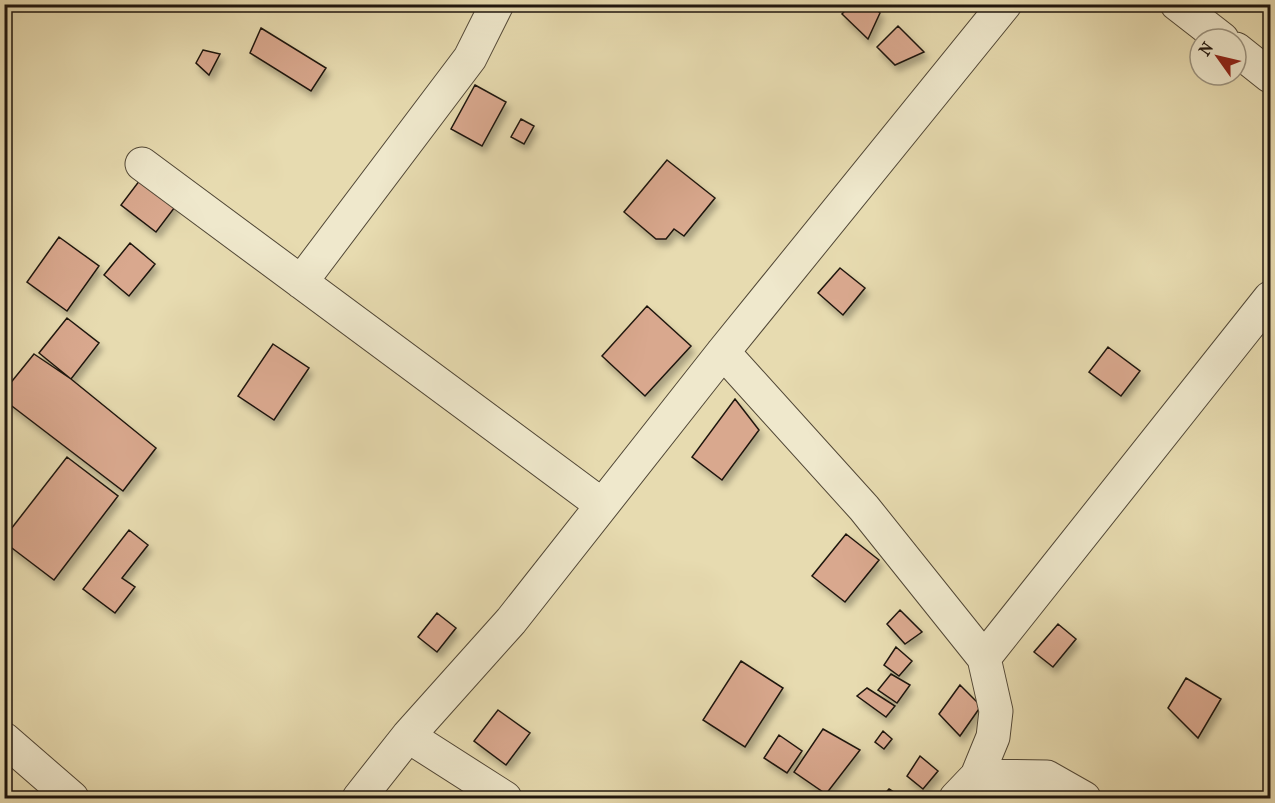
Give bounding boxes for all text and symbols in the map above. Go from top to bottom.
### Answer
north arrow [1188,27,1248,87]
text: N [1195,38,1218,59]

